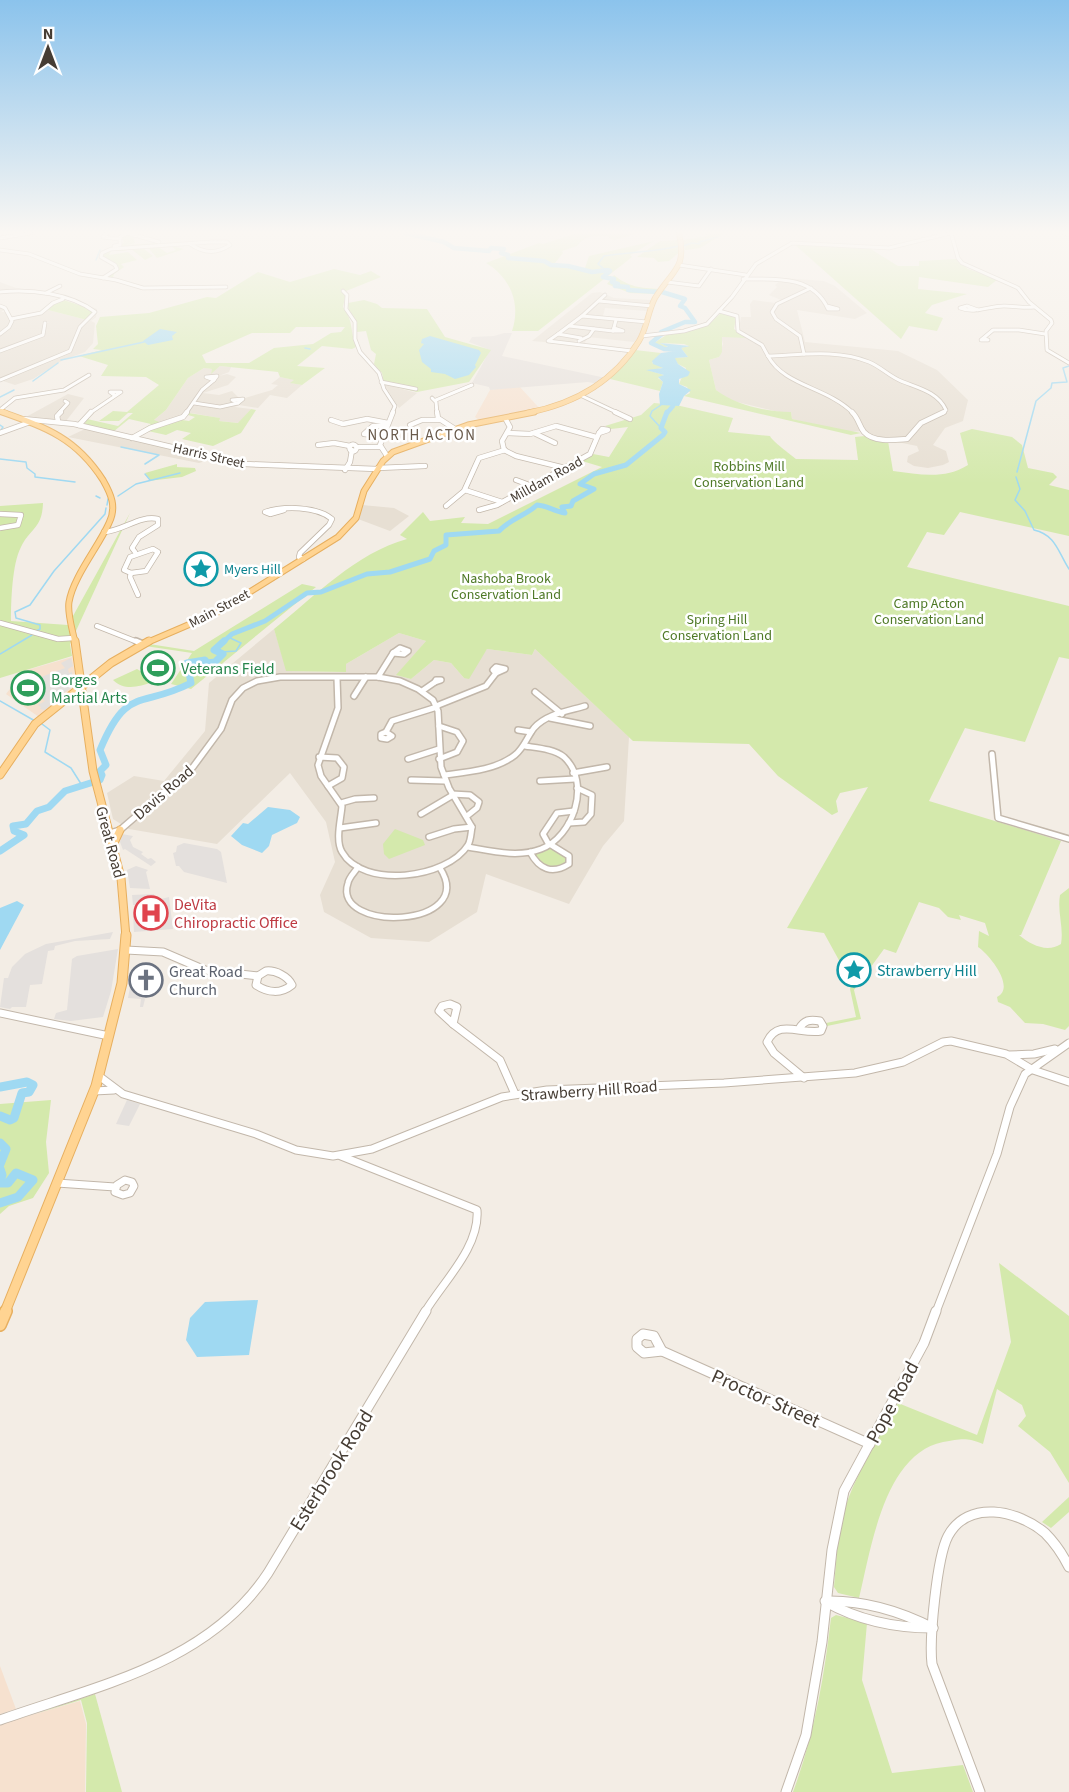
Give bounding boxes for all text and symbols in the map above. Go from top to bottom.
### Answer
north arrow [18,18,78,78]
text: N [43,23,53,45]
district label: NORTH ACTON [368,425,476,446]
street label: Harris Street [171,438,247,474]
street label: Milldam Road [507,452,586,508]
park label: Robbins Mill Conservation Land [694,457,804,493]
place icon: Myers Hill [183,551,219,587]
place label: Myers Hill [224,560,281,580]
park label: Nashoba Brook Conservation Land [451,569,561,605]
street label: Main Street [186,584,254,633]
park label: Camp Acton Conservation Land [874,594,984,630]
park label: Spring Hill Conservation Land [662,610,772,646]
sports icon: Veterans Field [140,650,176,686]
place label: Veterans Field [181,658,275,680]
place label: Borges Martial Arts [51,669,127,709]
sports icon: Borges Martial Arts [10,670,46,706]
street label: Davis Road [129,760,199,825]
street label: Great Road [90,804,130,881]
place label: DeVita Chiropractic Office [174,894,298,934]
hospital icon: DeVita Chiropractic Office [133,895,169,931]
place icon: Strawberry Hill [836,952,872,988]
place label: Strawberry Hill [877,960,977,982]
place label: Great Road Church [169,961,243,1001]
church icon: Great Road Church [128,962,164,998]
street label: Strawberry Hill Road [520,1075,658,1107]
street label: Pope Road [859,1356,926,1449]
street label: Proctor Street [707,1362,825,1435]
street label: Esterbrook Road [283,1405,380,1537]

